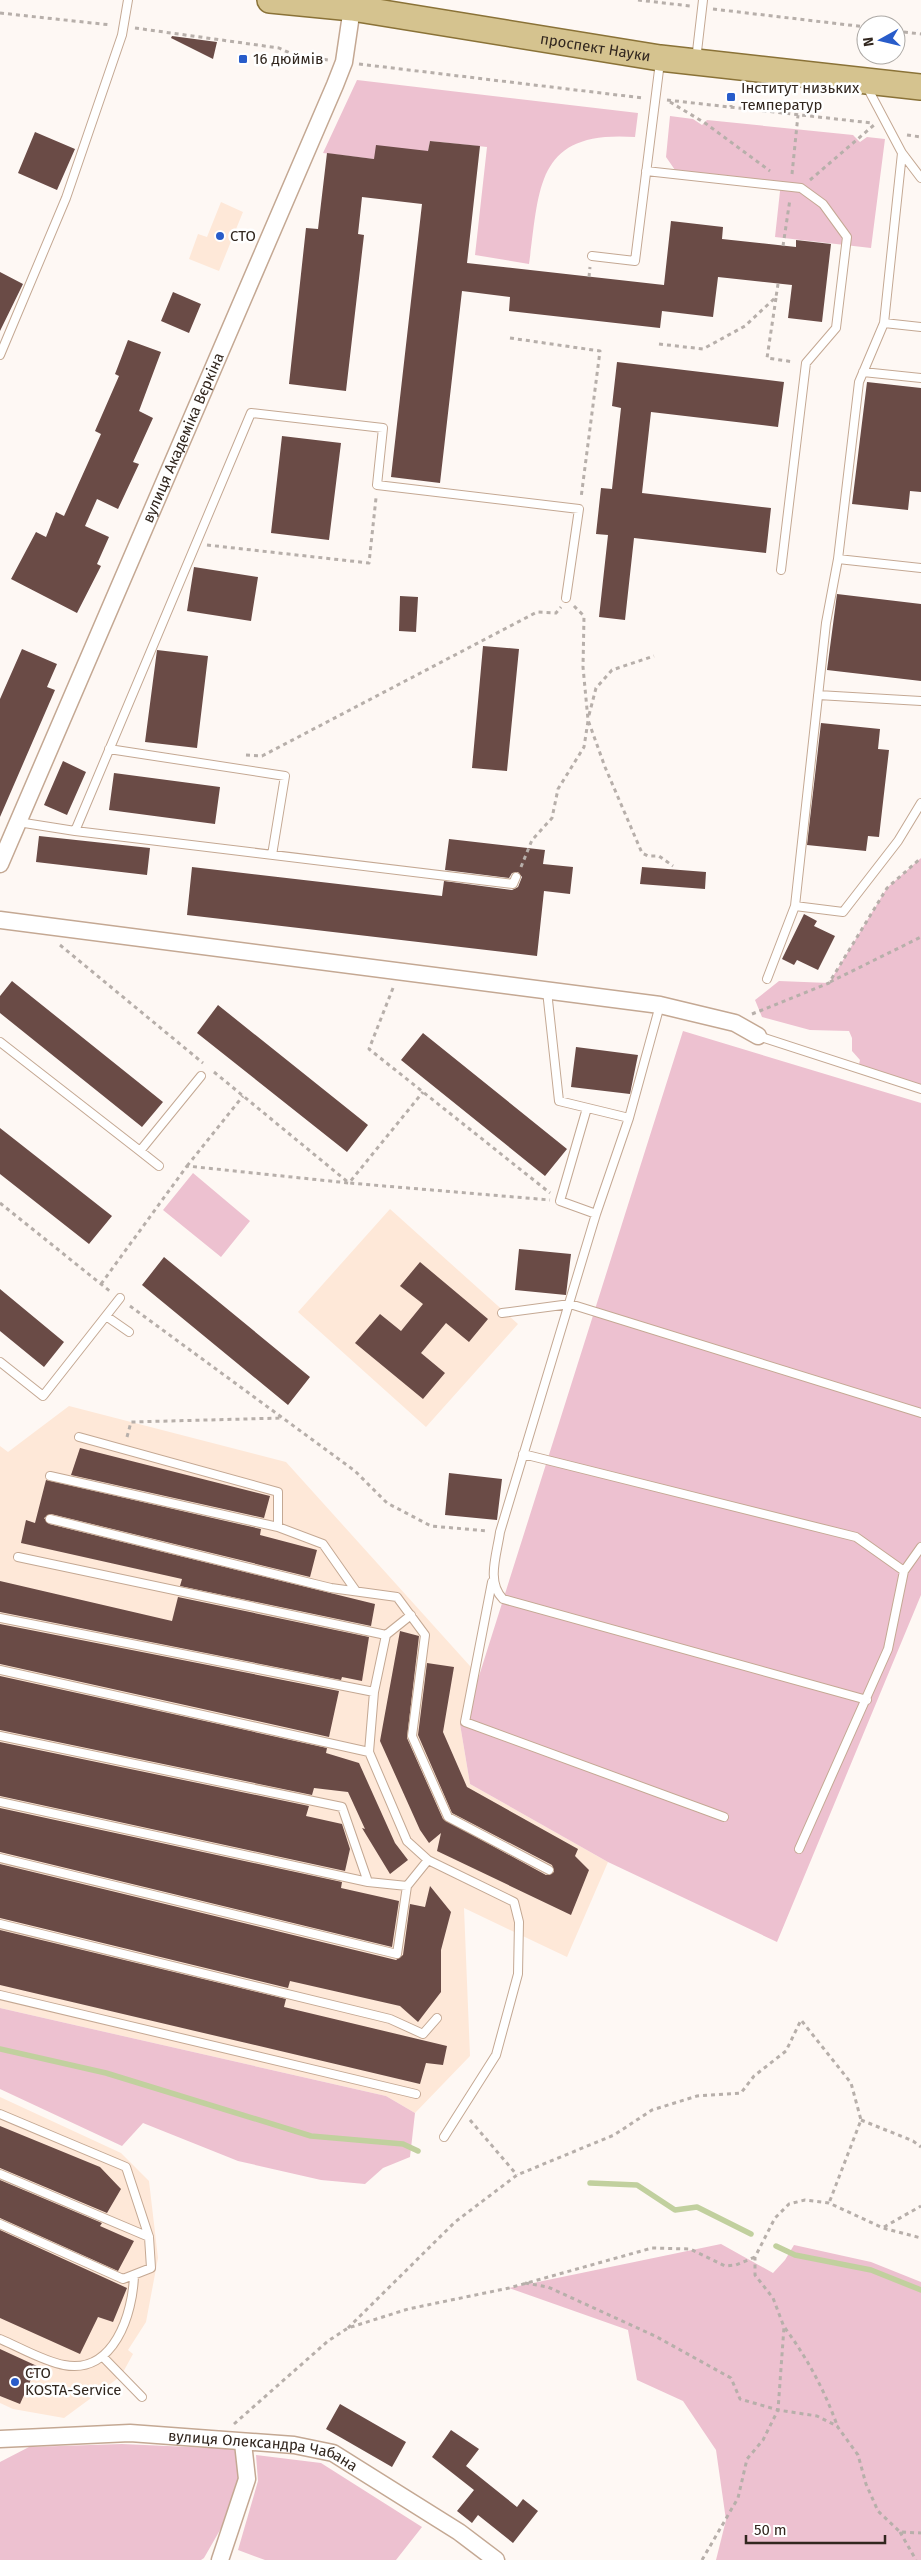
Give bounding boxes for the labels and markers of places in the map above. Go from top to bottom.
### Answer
place label: 16 дюймів [253,50,323,68]
marker: 16 дюймів [237,53,249,65]
place label: Інститут низьких температур [741,79,860,114]
marker: Інститут низьких температур [725,91,737,103]
place label: СТО [230,227,256,245]
marker: СТО [214,230,226,242]
place label: СТО KOSTA-Service [25,2364,122,2399]
marker: СТО KOSTA-Service [9,2376,21,2388]

